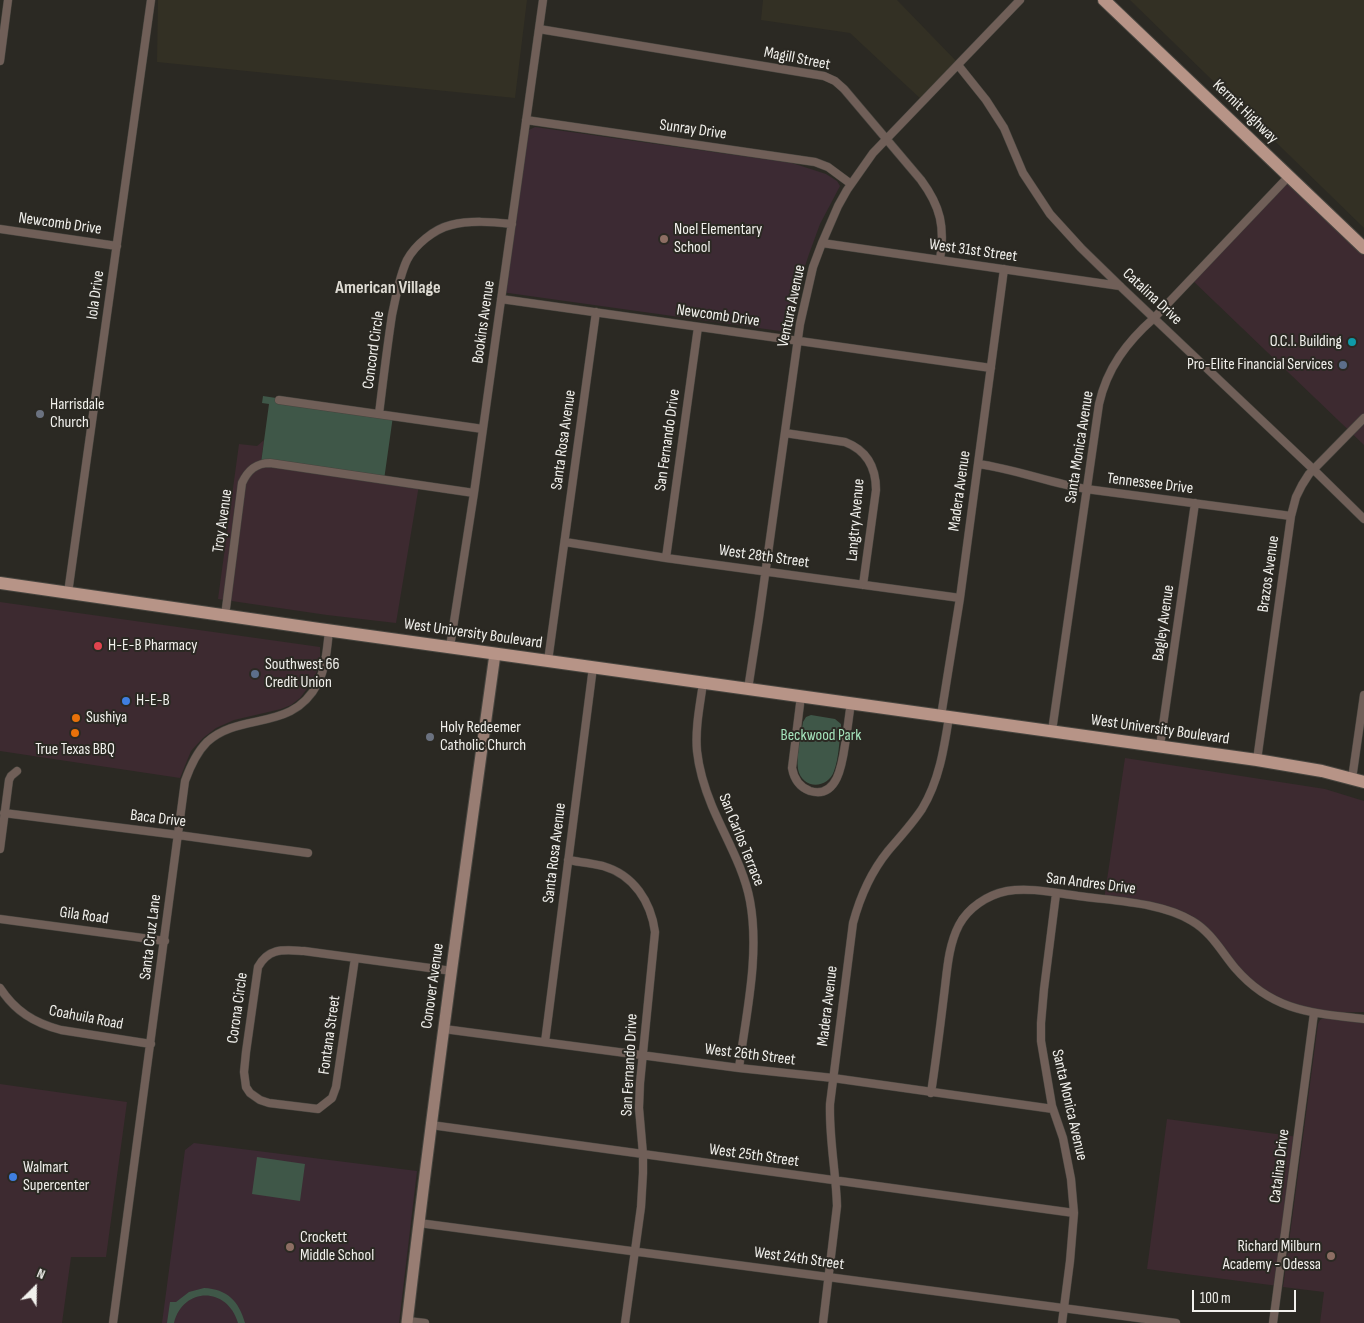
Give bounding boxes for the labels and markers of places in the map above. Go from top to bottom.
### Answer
place label: Noel Elementary School [674,220,762,258]
marker: Noel Elementary School [658,233,670,245]
place label: O.C.I. Building [1270,332,1342,352]
marker: O.C.I. Building [1346,336,1358,348]
place label: Pro-Elite Financial Services [1187,355,1333,375]
marker: Pro-Elite Financial Services [1337,359,1349,371]
place label: Harrisdale Church [50,395,104,433]
marker: Harrisdale Church [34,408,46,420]
place label: H-E-B Pharmacy [108,636,197,656]
marker: H-E-B Pharmacy [92,640,104,652]
place label: Southwest 66 Credit Union [265,655,339,693]
marker: Southwest 66 Credit Union [249,668,261,680]
place label: H-E-B [136,691,170,711]
marker: H-E-B [120,695,132,707]
place label: Sushiya [86,708,127,728]
marker: Sushiya [70,712,82,724]
place label: Holy Redeemer Catholic Church [440,718,526,756]
marker: True Texas BBQ [69,727,81,739]
marker: Holy Redeemer Catholic Church [424,731,436,743]
place label: True Texas BBQ [35,740,115,760]
place label: Walmart Supercenter [23,1158,89,1196]
marker: Walmart Supercenter [7,1171,19,1183]
place label: Crockett Middle School [300,1228,374,1266]
place label: Richard Milburn Academy - Odessa [1223,1237,1321,1275]
marker: Crockett Middle School [284,1241,296,1253]
marker: Richard Milburn Academy - Odessa [1325,1250,1337,1262]

